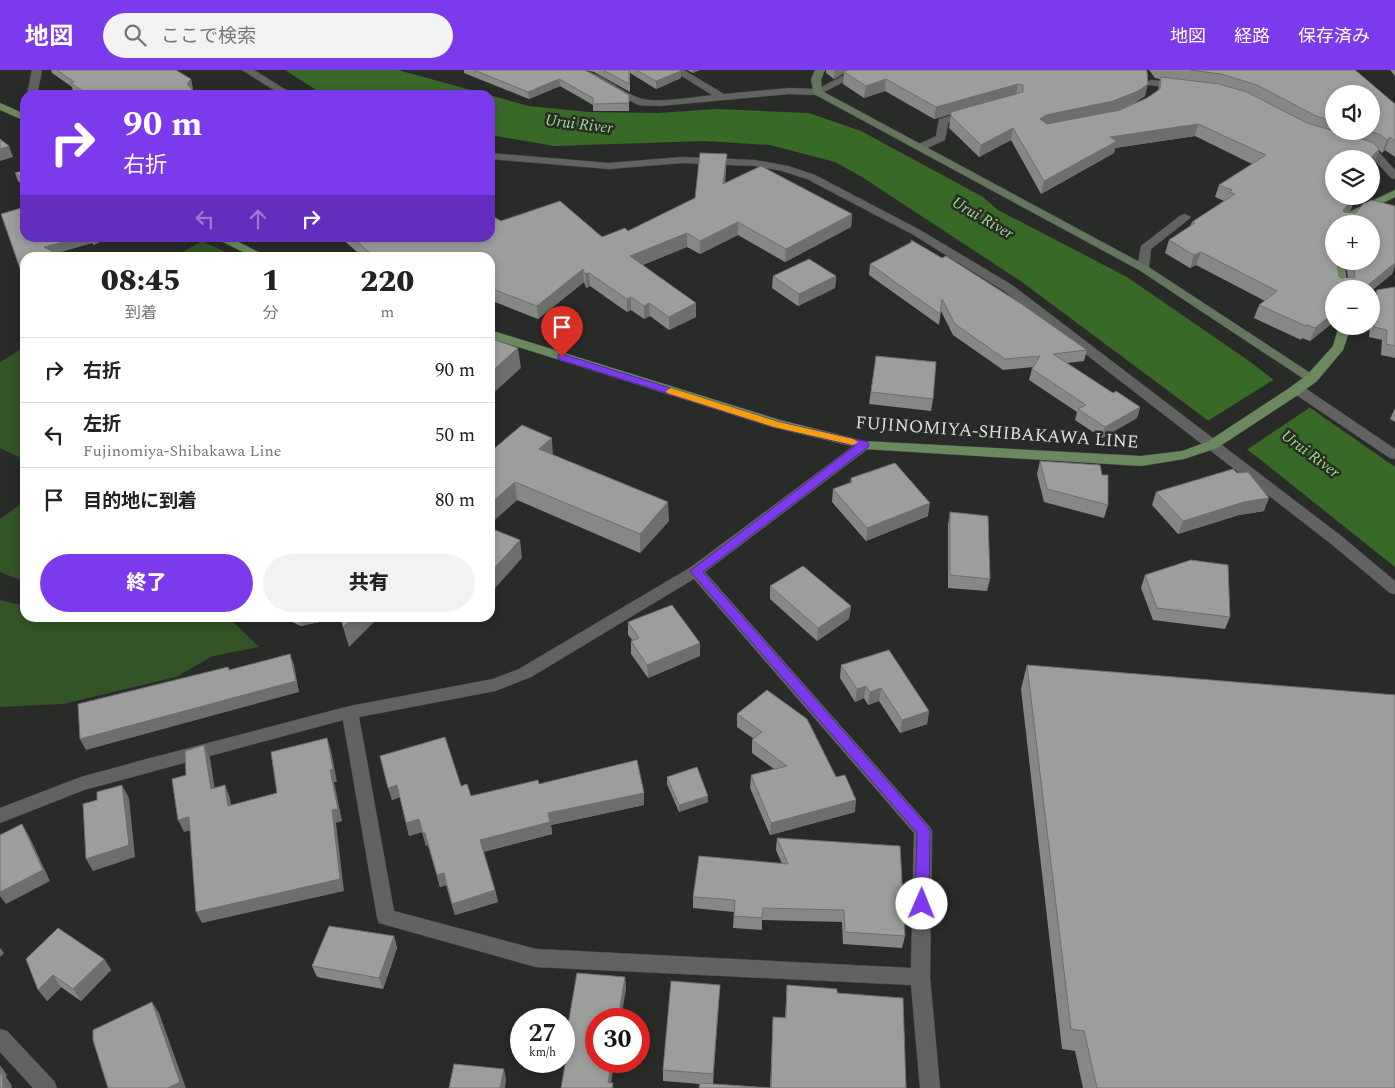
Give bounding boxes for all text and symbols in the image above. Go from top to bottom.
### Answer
search box [103,13,453,58]
text: 地図 [25,19,73,55]
icon: search [121,21,149,49]
text: ここで検索 [161,22,256,51]
text: 地図 [1170,23,1206,50]
text: 経路 [1234,23,1270,50]
text: 保存済み [1298,23,1370,50]
map controls [1325,85,1380,335]
button: sound [1325,85,1380,140]
text: 90 m [123,98,203,151]
water label: Urui River [543,108,615,140]
icon: right [40,110,105,175]
text: 右折 [123,149,167,182]
button: layers [1325,150,1380,205]
water label: Urui River [947,190,1019,246]
icon: left [191,205,219,233]
icon: ahead [244,205,272,233]
icon: right [297,205,325,233]
button: + [1325,215,1380,270]
text: 08:45 [101,258,181,304]
text: 1 [262,258,280,304]
text: 220 [360,259,414,305]
button: − [1325,280,1380,335]
text: m [380,300,394,324]
text: 到着 [125,301,157,325]
text: 分 [263,301,279,325]
pin [541,306,583,357]
icon: arrive [548,313,576,341]
icon: right [40,356,68,384]
text: 90 m [435,356,475,385]
text: 右折 [83,357,121,386]
street label: FUJINOMIYA-SHIBAKAWA LINE [854,409,1140,456]
text: 左折 [83,410,121,439]
icon: left [40,421,68,449]
text: 50 m [435,421,475,450]
water label: Urui River [1276,424,1345,484]
text: Fujinomiya-Shibakawa Line [83,439,282,463]
icon: arrive [40,486,68,514]
text: 80 m [435,486,475,515]
text: 目的地に到着 [83,487,197,516]
button: 終了 [40,554,253,612]
button: 共有 [263,554,475,612]
position arrow [895,877,947,929]
speed limit sign: 30 [585,1008,650,1073]
text: 27 [528,1015,557,1053]
text: km/h [529,1043,556,1062]

